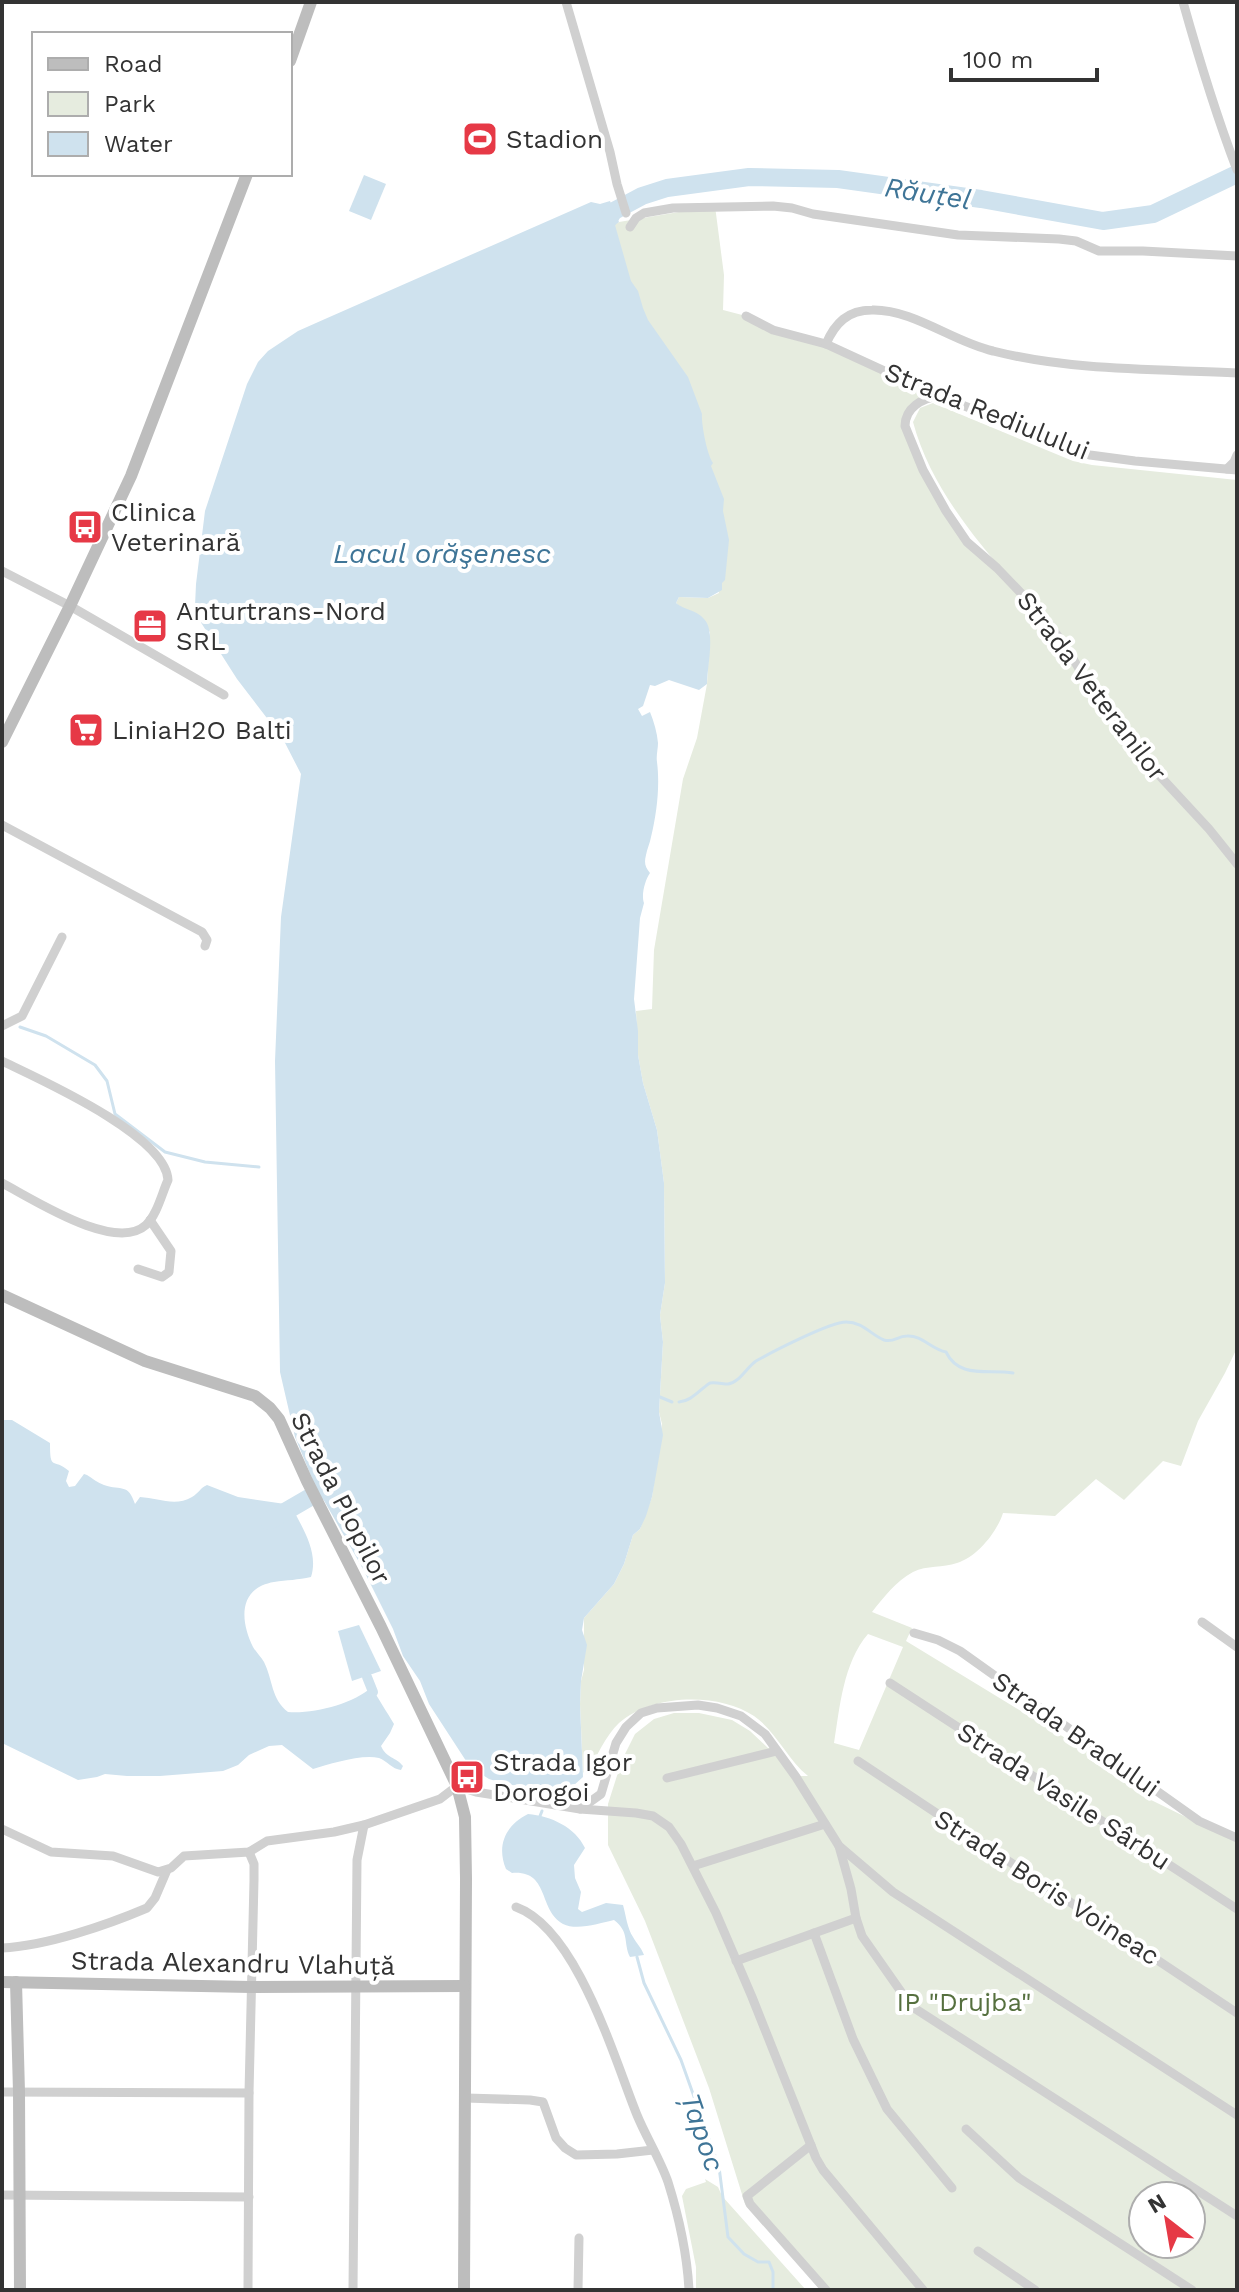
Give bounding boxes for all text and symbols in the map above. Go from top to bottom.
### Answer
legend [32,32,292,176]
scale bar [951,32,1097,82]
text: 100 m [963,46,1033,74]
text: Road [104,50,163,78]
text: Park [104,90,156,118]
sports icon: Stadion [461,120,499,158]
place label: Stadion [506,124,603,154]
text: Water [104,130,173,158]
water label: Răuțel [882,170,974,217]
street label: Strada Rediulului [880,356,1094,466]
place label: Clinica Veterinară [111,497,241,557]
bus stop icon: Clinica Veterinară [66,508,104,546]
water label: Lacul orăşenesc [333,537,551,570]
street label: Strada Veteranilor [1011,585,1173,787]
place label: Anturtrans-Nord SRL [176,596,386,656]
office icon: Anturtrans-Nord SRL [131,607,169,645]
supermarket icon: LiniaH2O Balti [67,711,105,749]
place label: LiniaH2O Balti [112,715,292,745]
street label: Strada Plopilor [285,1407,397,1589]
street label: Strada Bradului [987,1665,1165,1803]
street label: Strada Vasile Sârbu [952,1716,1176,1876]
place label: Strada Igor Dorogoi [493,1747,632,1807]
bus stop icon: Strada Igor Dorogoi [448,1758,486,1796]
street label: Strada Boris Voineac [929,1803,1165,1971]
street label: Strada Аlexandru Vlahuță [71,1945,396,1981]
park label: IP "Drujba" [897,1987,1031,2017]
water label: Țapoc [674,2089,731,2175]
north arrow [1127,2180,1207,2260]
text: N [1144,2188,1170,2218]

